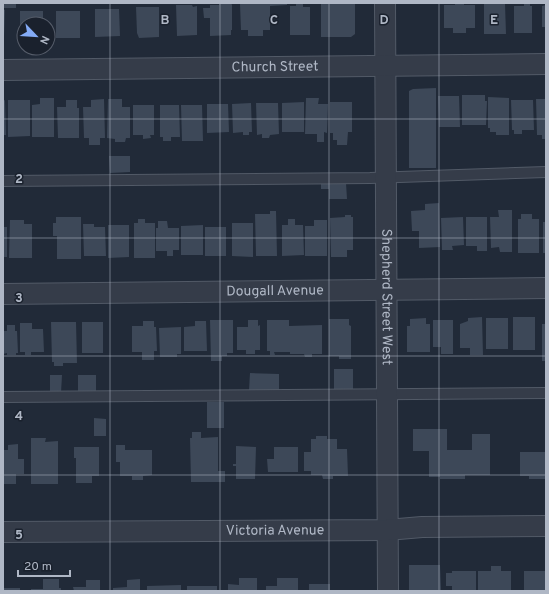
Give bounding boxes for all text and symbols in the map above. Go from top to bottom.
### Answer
text: B [161,13,170,29]
text: C [270,13,278,29]
text: D [379,13,389,29]
text: E [490,13,498,29]
north arrow [16,16,56,56]
text: N [36,33,52,46]
street label: Church Street [231,58,318,76]
text: 2 [15,172,23,188]
street label: Shepherd Street West [378,229,395,365]
street label: Dougall Avenue [226,282,324,300]
text: 3 [15,291,23,307]
text: 4 [15,409,23,425]
street label: Victoria Avenue [226,522,324,539]
text: 5 [15,528,23,544]
scale bar [18,552,70,578]
text: 20 m [24,559,52,575]

